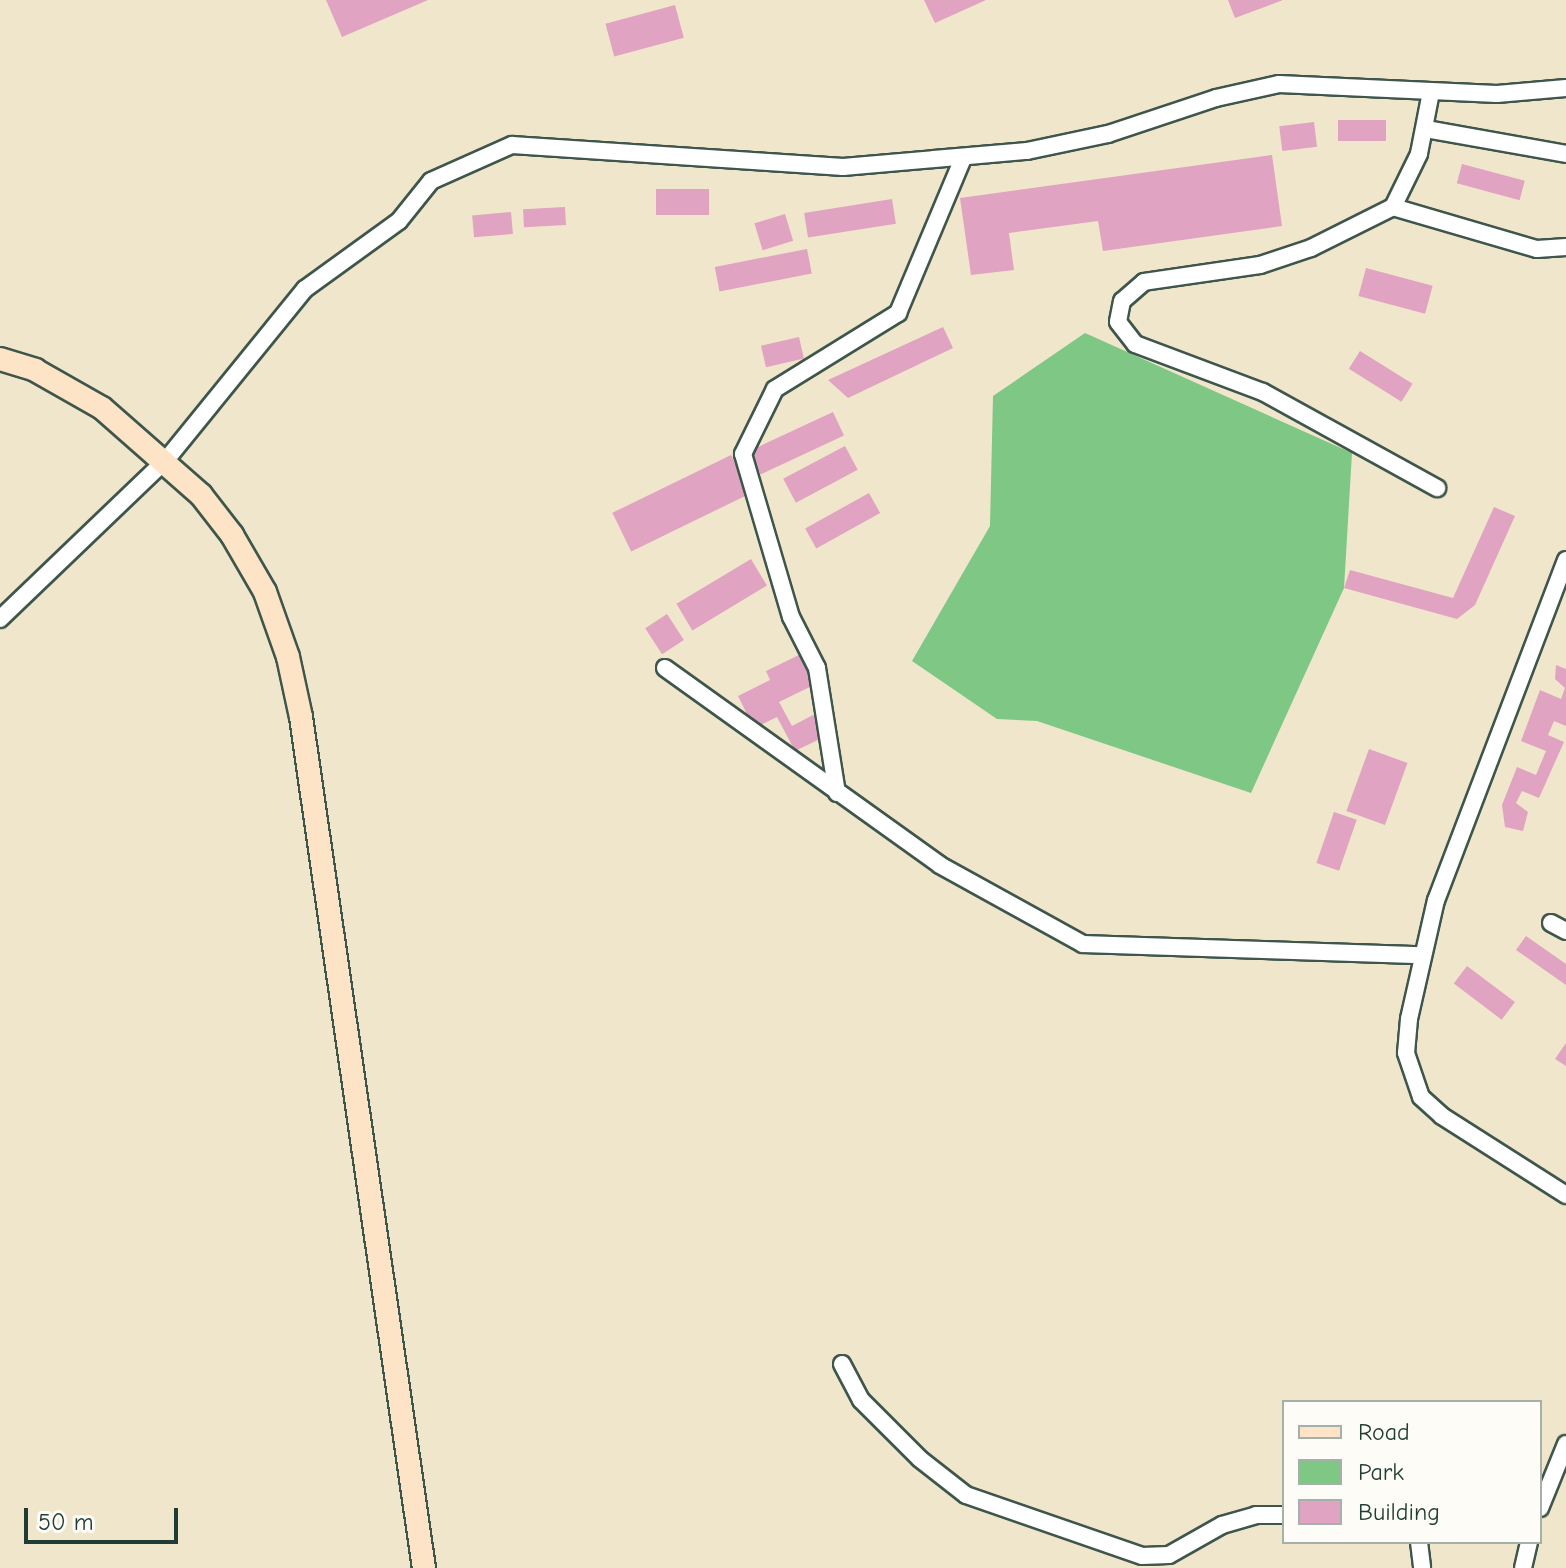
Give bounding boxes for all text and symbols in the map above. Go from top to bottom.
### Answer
legend [1282,1400,1542,1544]
text: Road [1358,1418,1410,1446]
text: Park [1358,1458,1404,1486]
scale bar [28,1492,182,1542]
text: Building [1358,1498,1440,1526]
text: 50 m [38,1508,94,1536]

